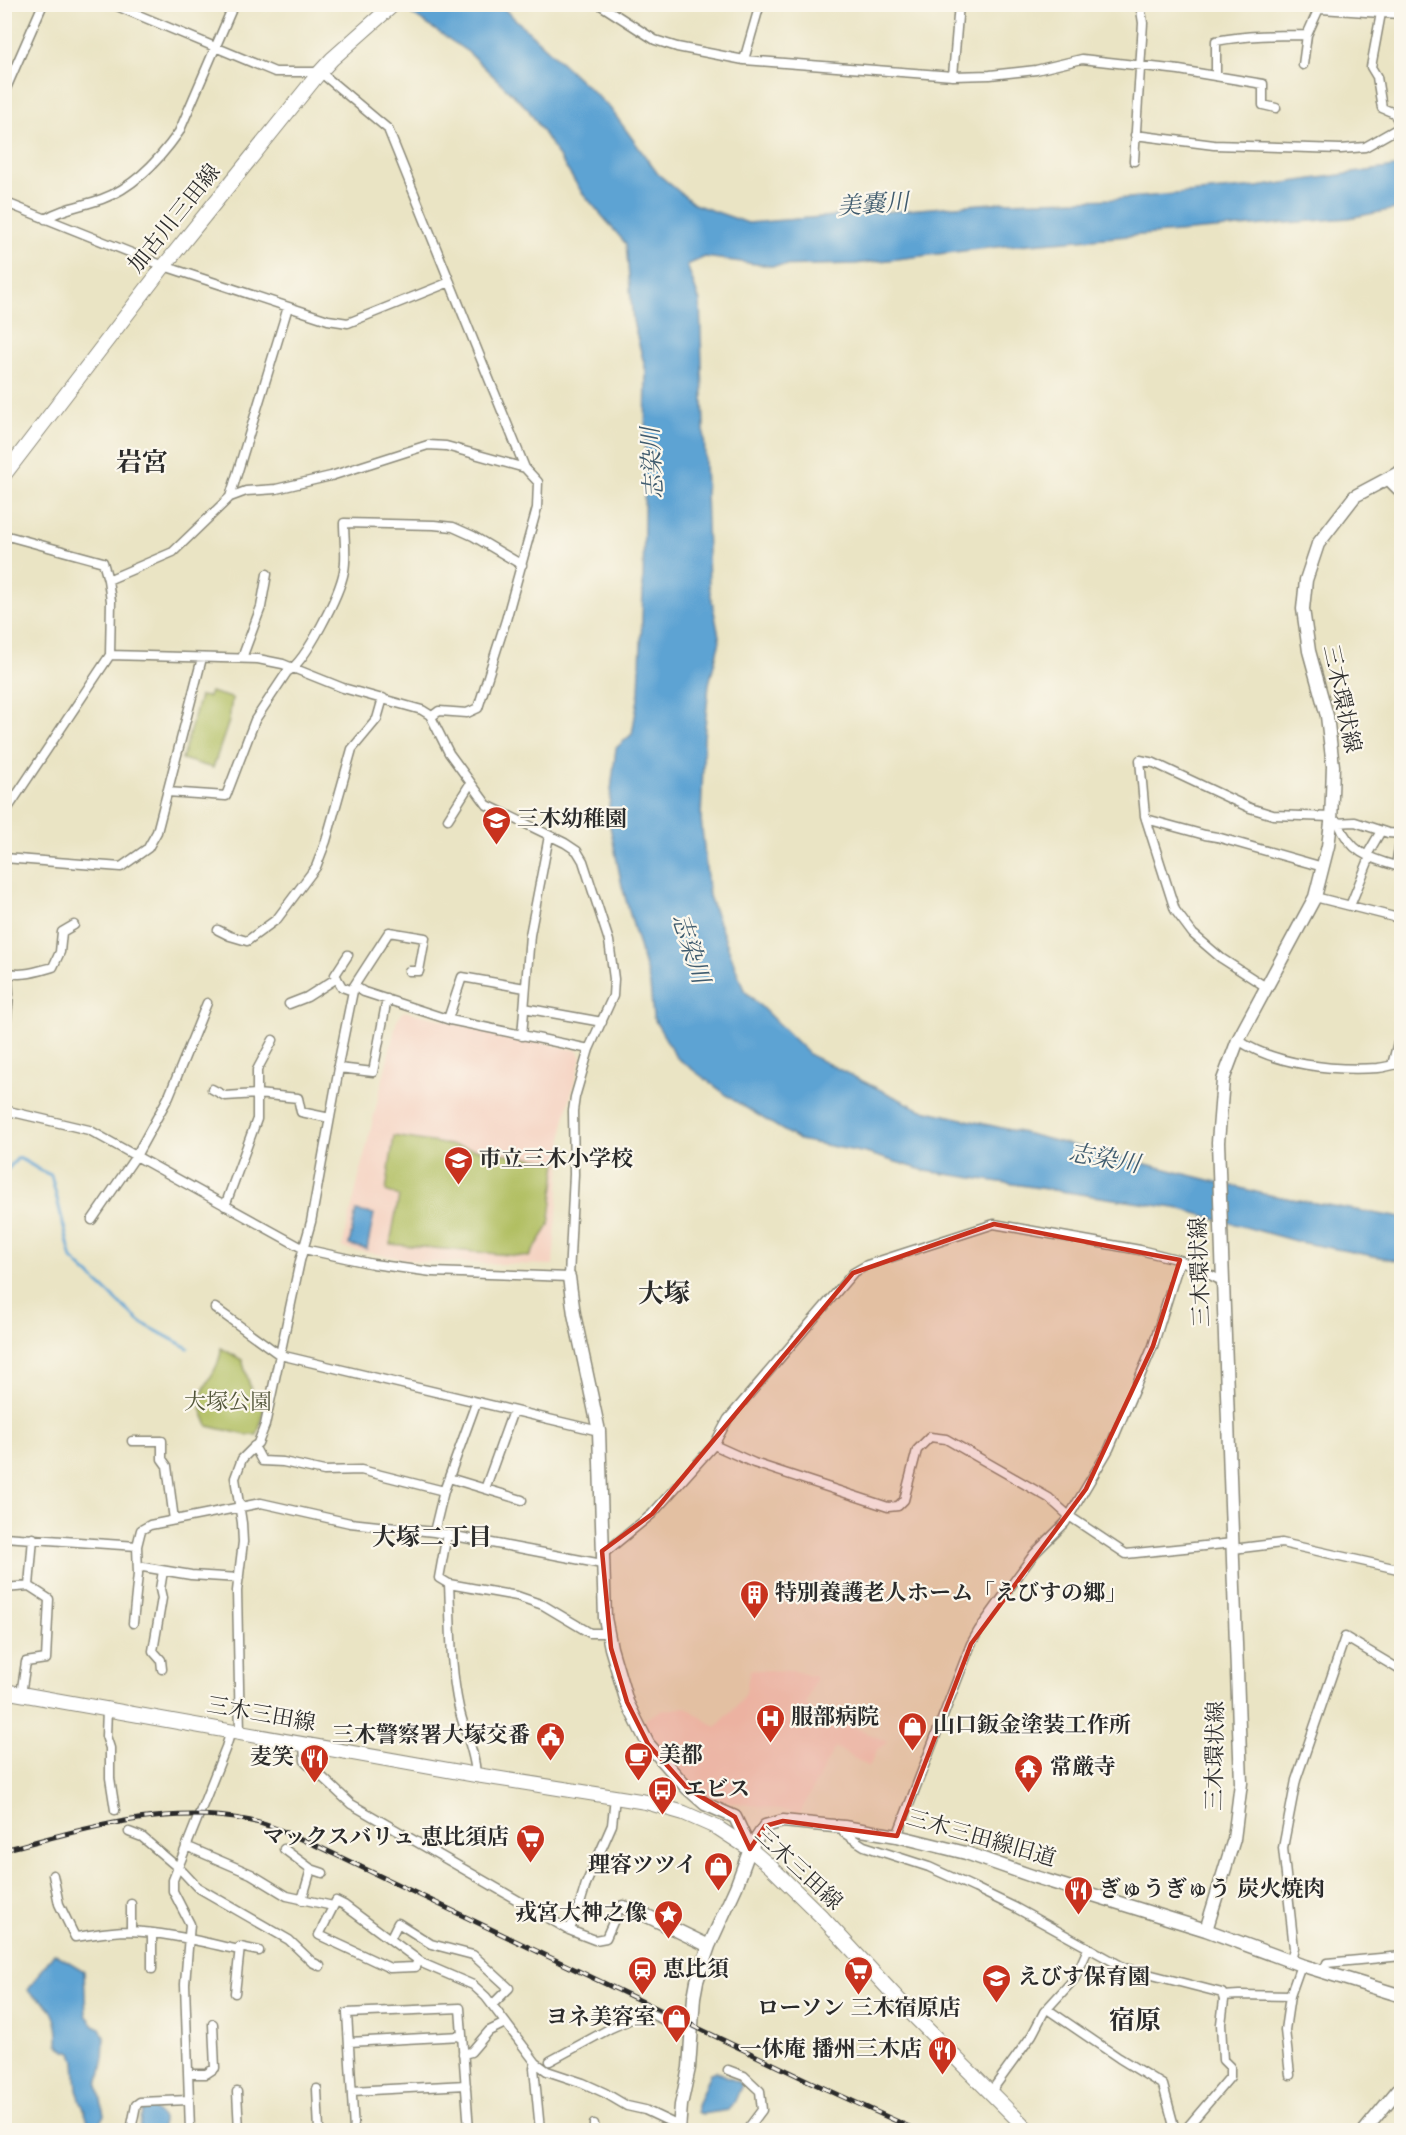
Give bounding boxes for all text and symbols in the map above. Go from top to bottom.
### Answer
street label: 加古川三田線 [123,160,225,277]
water label: 美嚢川 [836,188,913,220]
water label: 志染川 [637,423,668,500]
district label: 岩宮 [116,448,168,477]
street label: 三木環状線 [1319,642,1365,755]
school or university icon: 三木幼稚園 [480,804,512,846]
place label: 三木幼稚園 [517,807,627,831]
water label: 志染川 [666,910,715,990]
water label: 志染川 [1066,1139,1145,1179]
school or university icon: 市立三木小学校 [442,1144,474,1186]
place label: 市立三木小学校 [479,1147,633,1171]
street label: 三木環状線 [1186,1217,1214,1327]
district label: 大塚 [638,1280,690,1308]
park label: 大塚公園 [184,1390,272,1414]
district label: 大塚二丁目 [372,1524,492,1551]
building icon: 特別養護老人ホーム「えびすの郷」 [738,1578,770,1620]
place label: 特別養護老人ホーム「えびすの郷」 [775,1580,1127,1605]
street label: 三木三田線 [205,1693,317,1735]
street label: 三木環状線 [1202,1701,1228,1811]
hospital icon: 服部病院 [754,1702,786,1744]
place label: 服部病院 [791,1705,879,1729]
shop icon: 山口鈑金塗装工作所 [896,1710,928,1752]
place label: 山口鈑金塗装工作所 [933,1712,1131,1737]
public building icon: 三木警察署大塚交番 [535,1720,567,1762]
place label: 三木警察署大塚交番 [332,1723,530,1747]
cafe icon: 美都 [622,1740,654,1782]
restaurant icon: 麦笑 [299,1742,331,1784]
place label: 美都 [659,1743,703,1767]
place label: 麦笑 [250,1745,294,1769]
temple icon: 常厳寺 [1013,1752,1045,1794]
place label: 常厳寺 [1050,1755,1116,1779]
bus stop icon: エビス [647,1774,679,1816]
place label: エビス [684,1778,750,1801]
street label: 三木三田線旧道 [904,1805,1059,1871]
supermarket icon: マックスバリュ 恵比須店 [514,1822,546,1864]
street label: 三木三田線 [750,1822,847,1915]
place label: マックスバリュ 恵比須店 [263,1825,509,1849]
shop icon: 理容ツツイ [702,1850,734,1892]
place label: 理容ツツイ [588,1853,697,1877]
restaurant icon: ぎゅうぎゅう 炭火焼肉 [1062,1874,1094,1916]
place label: ぎゅうぎゅう 炭火焼肉 [1099,1877,1325,1901]
place icon: 戎宮大神之像 [652,1898,684,1940]
place label: 戎宮大神之像 [515,1900,647,1925]
station icon: 恵比須 [626,1954,658,1996]
supermarket icon: ローソン 三木宿原店 [843,1954,875,1996]
place label: 恵比須 [663,1957,729,1981]
school or university icon: えびす保育園 [981,1962,1013,2004]
place label: えびす保育園 [1018,1965,1150,1989]
place label: ローソン 三木宿原店 [757,1996,961,2020]
shop icon: ヨネ美容室 [661,2002,693,2044]
place label: ヨネ美容室 [546,2004,656,2029]
district label: 宿原 [1109,2006,1161,2035]
restaurant icon: 一休庵 播州三木店 [927,2034,959,2076]
place label: 一休庵 播州三木店 [740,2037,922,2061]

